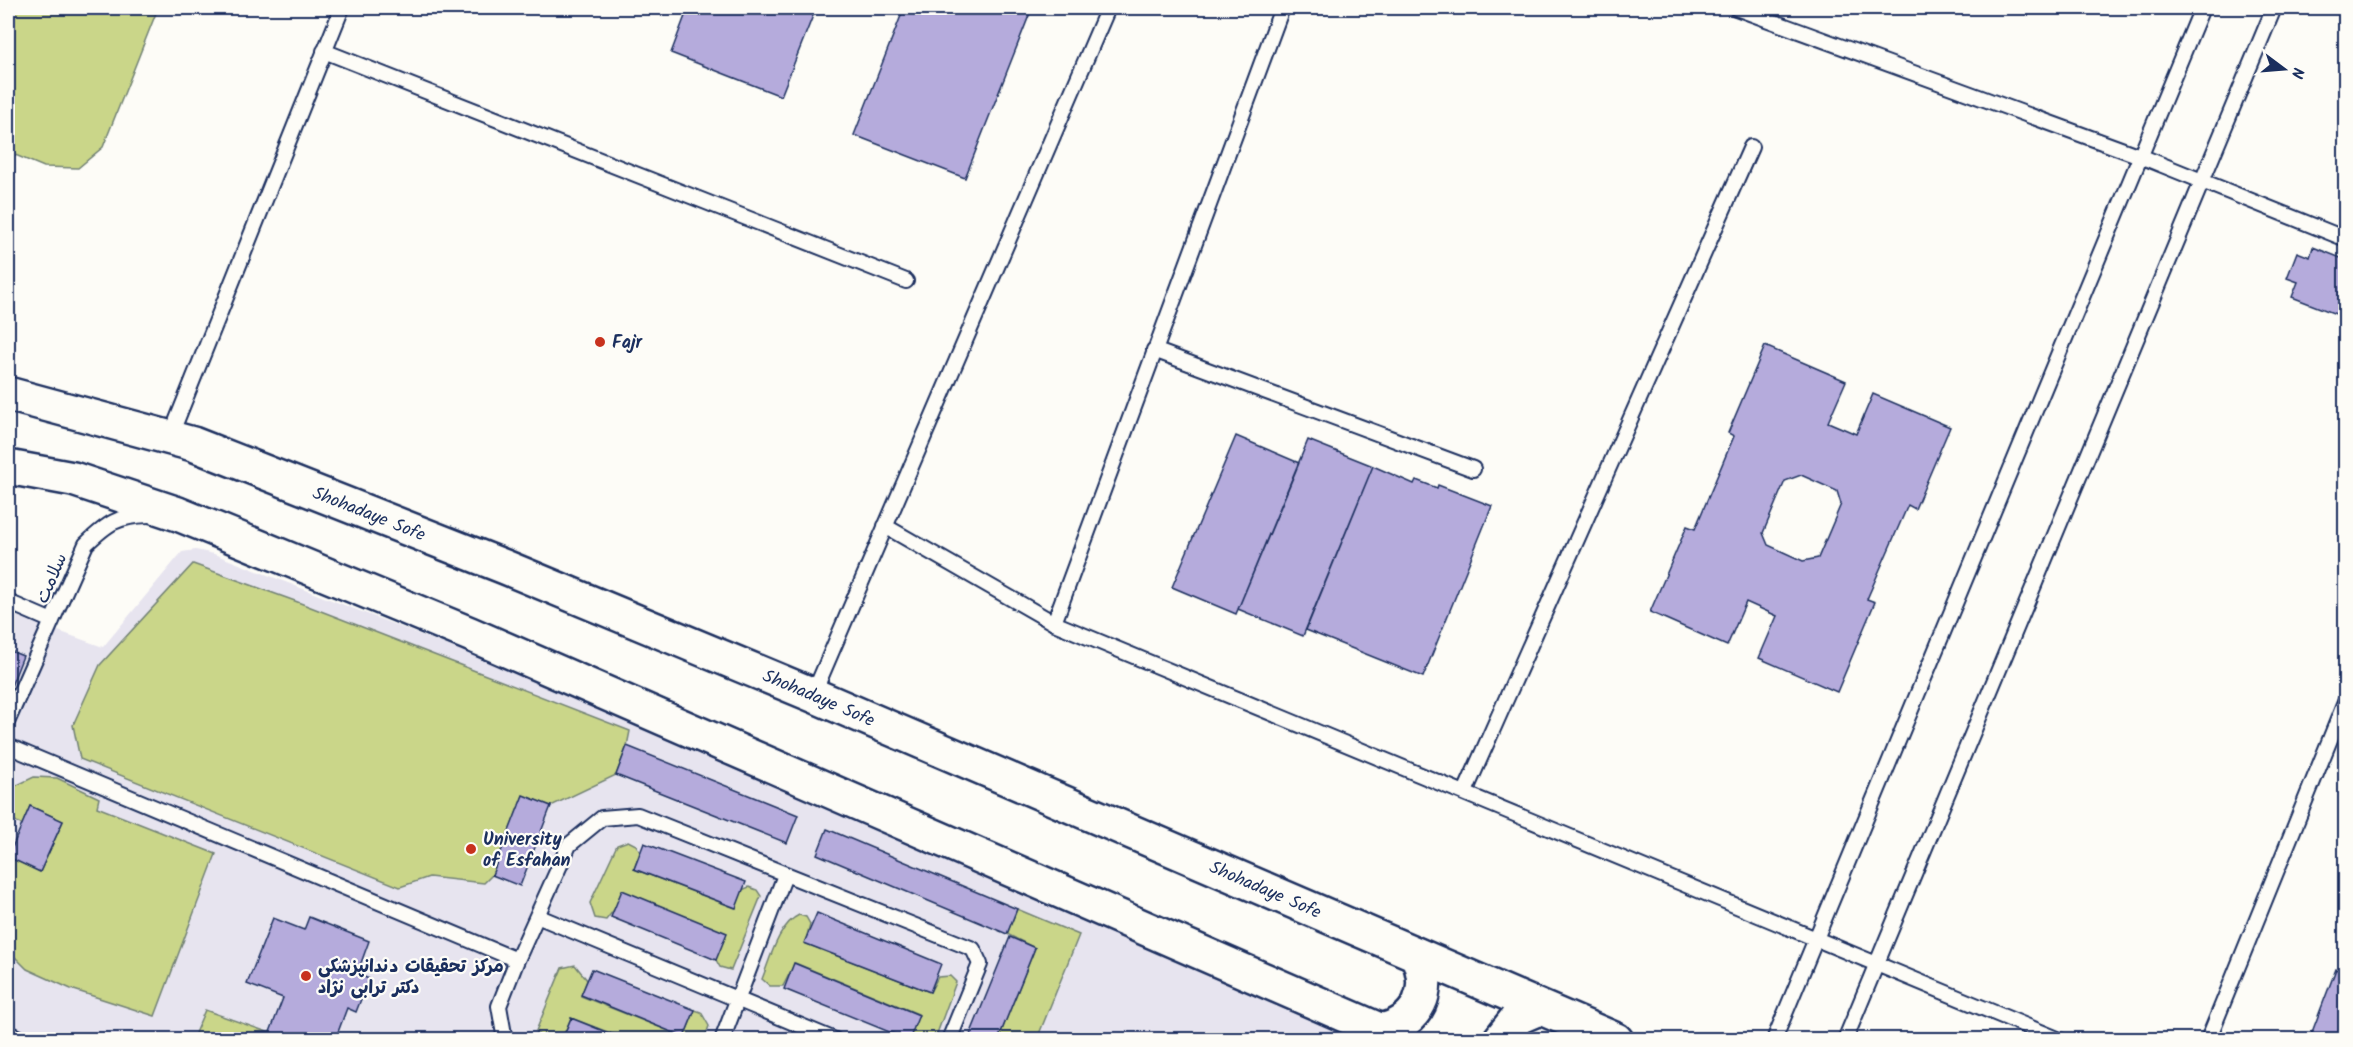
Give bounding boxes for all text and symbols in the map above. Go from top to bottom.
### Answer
north arrow [2254,39,2314,99]
text: N [2284,64,2310,81]
place label: Fajr [612,329,644,358]
marker: Fajr [593,335,607,349]
street label: Shohadaye Sofe [308,479,429,550]
street label: سلامت [29,549,76,608]
street label: Shohadaye Sofe [758,663,879,736]
place label: University of Esfahan [483,826,571,876]
marker: University of Esfahan [464,842,478,856]
street label: Shohadaye Sofe [1204,854,1325,928]
place label: مرکز تحقیقات دندانپزشکی دکتر ترابی نژاد [318,953,504,1003]
marker: مرکز تحقیقات دندانپزشکی دکتر ترابی نژاد [299,969,313,983]

